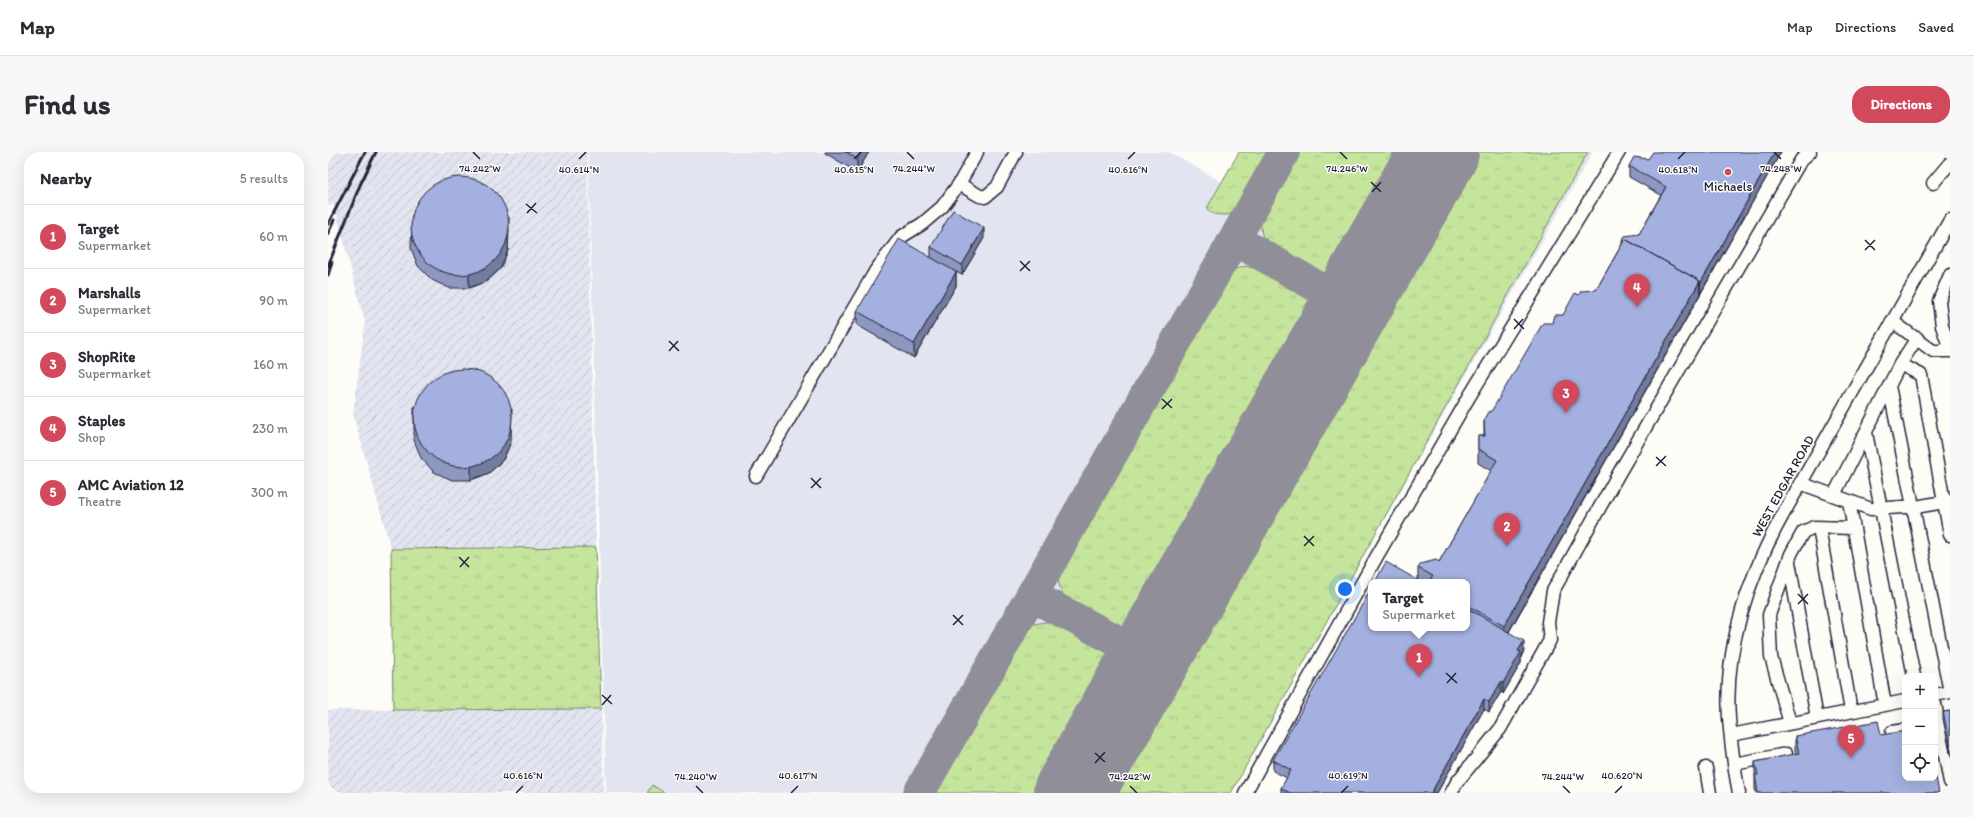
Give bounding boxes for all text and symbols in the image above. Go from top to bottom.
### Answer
text: Map [20,16,55,39]
text: Map [1787,19,1813,36]
text: Directions [1835,19,1896,36]
text: Saved [1918,19,1954,36]
button: Directions [1852,86,1950,123]
text: Find us [24,87,111,121]
text: 74.242°W [459,162,501,175]
text: 74.244°W [893,162,936,175]
text: 74.246°W [1326,162,1368,175]
text: 74.248°W [1760,162,1802,175]
text: 40.614°N [559,163,599,176]
text: 40.615°N [834,163,874,176]
text: 40.616°N [1108,163,1148,176]
text: 40.618°N [1658,163,1698,176]
marker: Michaels [1723,167,1733,177]
text: Nearby [40,168,92,188]
text: 5 results [240,171,288,186]
place label: Michaels [1704,179,1752,194]
text: Target [78,220,119,238]
text: 1 [50,229,56,244]
text: 60 m [259,229,288,244]
text: Supermarket [78,238,151,253]
pin: 4 [1624,274,1650,307]
text: Marshalls [78,284,141,302]
text: 2 [50,293,56,308]
text: 90 m [259,293,288,308]
text: Supermarket [78,302,151,317]
text: ShopRite [78,348,136,366]
text: 3 [49,357,57,372]
text: 160 m [253,357,288,372]
text: Supermarket [78,366,151,381]
pin: 3 [1553,380,1579,413]
text: Staples [78,412,125,430]
text: 4 [49,421,57,436]
text: 230 m [252,421,288,436]
text: Shop [78,430,105,445]
street label: WEST EDGAR ROAD [1749,433,1817,539]
text: AMC Aviation 12 [78,476,184,494]
text: 5 [50,485,56,500]
text: 300 m [251,485,288,500]
text: Theatre [78,494,121,509]
pin: 2 [1494,513,1520,546]
your location [1335,579,1355,599]
popup [1368,579,1470,631]
text: Target [1382,589,1424,607]
text: Supermarket [1382,607,1456,622]
pin: 1 [1406,644,1432,677]
map controls [1902,673,1938,781]
button: + [1902,673,1938,709]
button: − [1902,709,1938,745]
pin: 5 [1838,725,1864,758]
button: locate [1902,745,1938,781]
text: 40.616°N [503,769,543,782]
text: 40.617°N [778,769,818,782]
text: 40.619°N [1328,769,1368,782]
text: 40.620°N [1601,769,1643,782]
text: 74.240°W [675,770,718,783]
text: 74.242°W [1109,770,1151,783]
text: 74.244°W [1542,770,1585,783]

